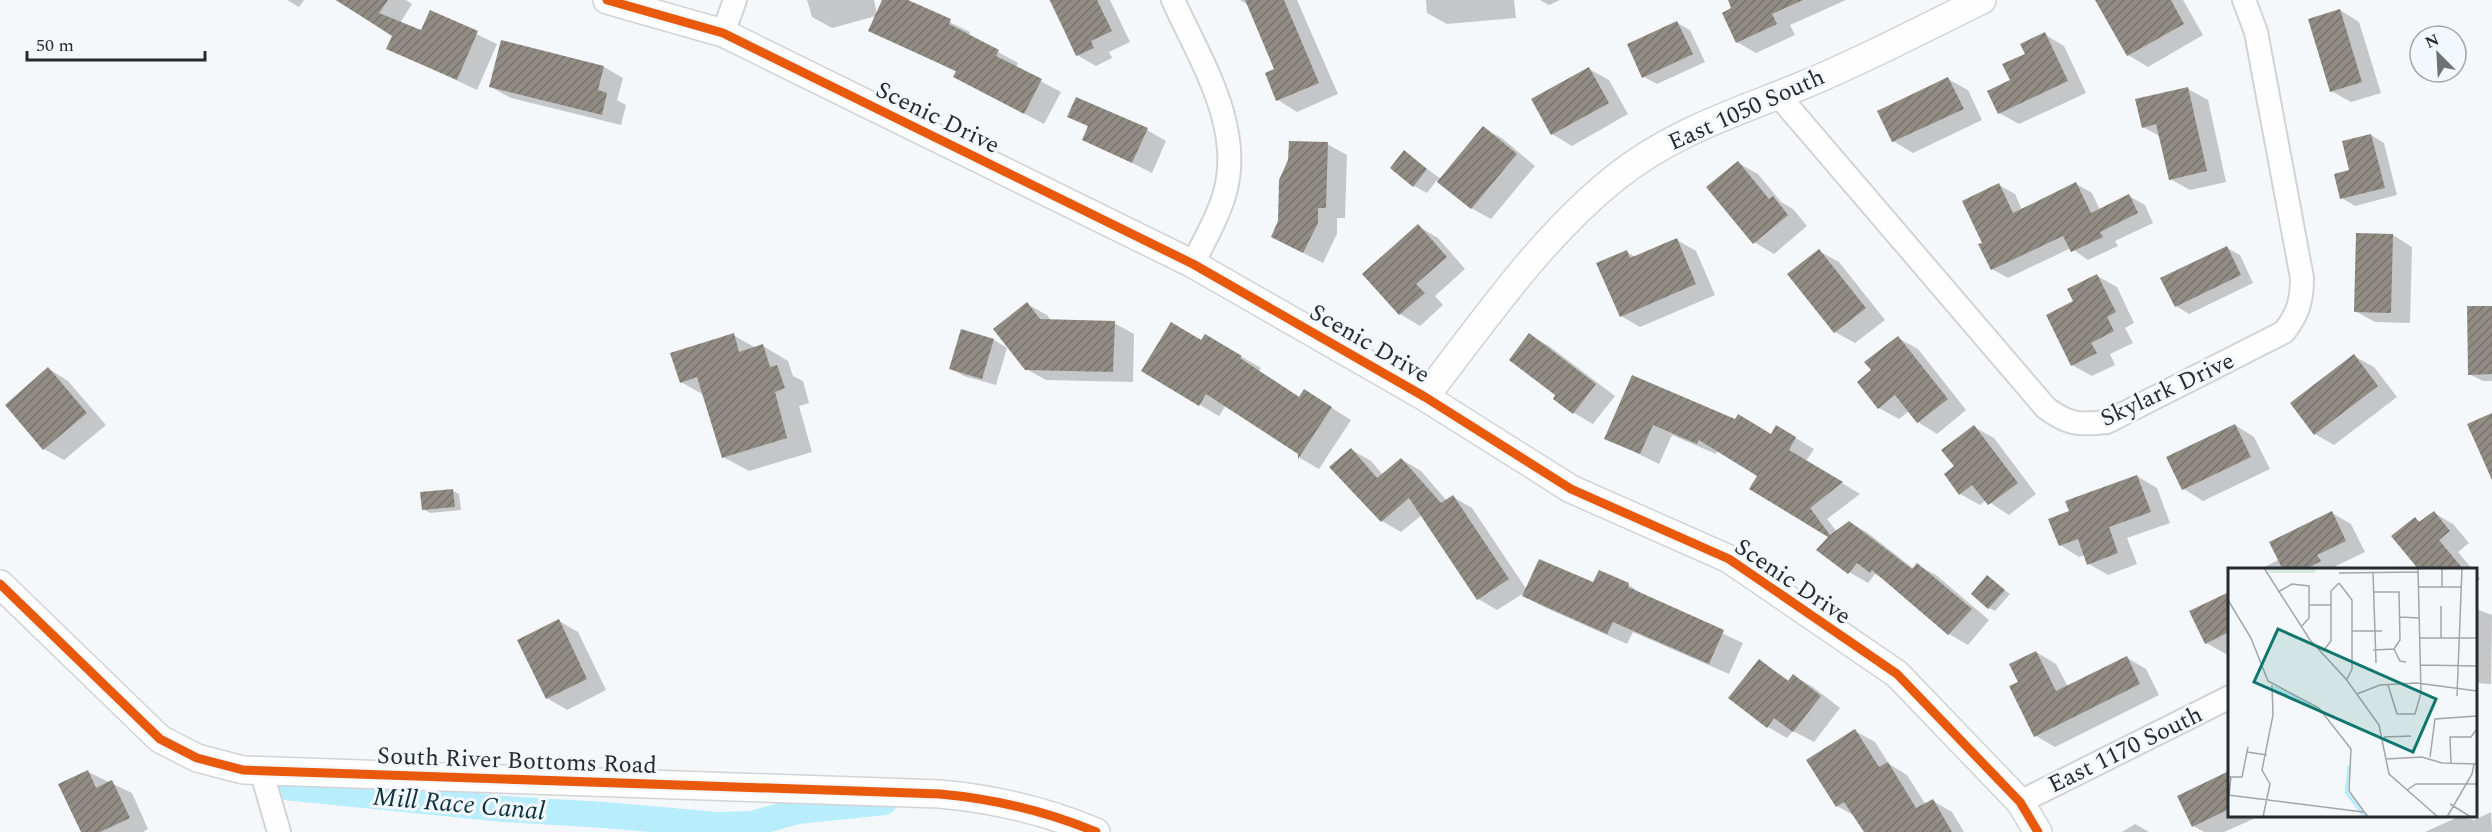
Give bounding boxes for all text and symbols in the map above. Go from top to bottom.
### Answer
scale bar [27,24,206,62]
north arrow [2408,24,2468,84]
text: N [2421,28,2443,55]
text: 50 m [36,32,74,59]
street label: East 1050 South [1662,59,1831,161]
street label: Scenic Drive [869,72,1006,163]
street label: Scenic Drive [1302,295,1437,393]
street label: Skylark Drive [2094,343,2240,437]
street label: Scenic Drive [1727,529,1858,634]
inset map [2228,568,2477,817]
street label: East 1170 South [2042,697,2209,803]
street label: South River Bottoms Road [376,738,658,784]
water label: Mill Race Canal [371,777,547,831]

